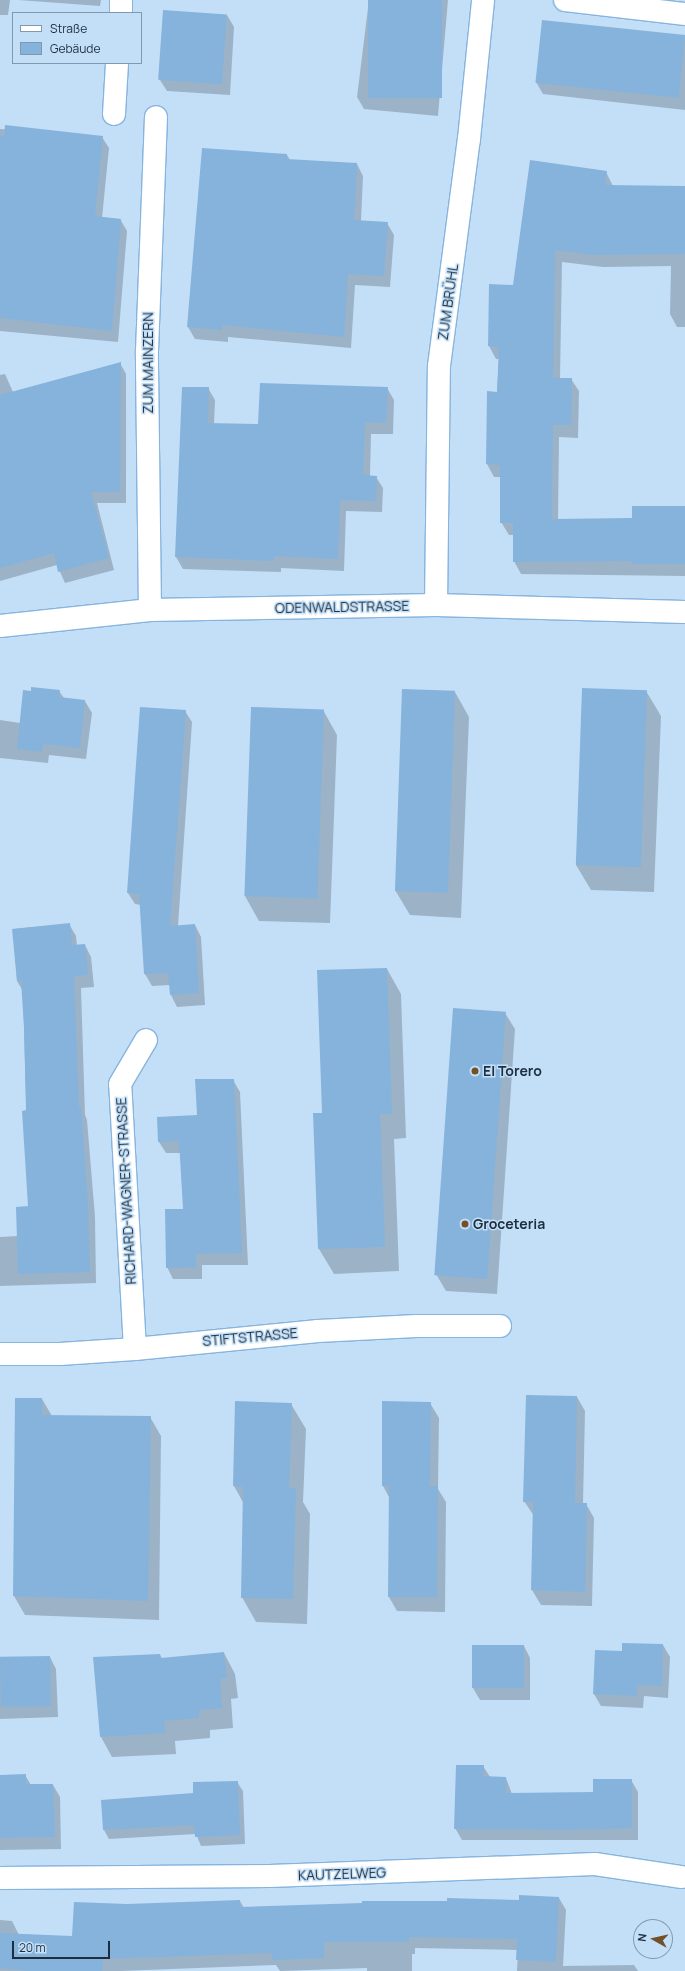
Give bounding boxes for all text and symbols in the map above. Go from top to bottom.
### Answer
legend [12,12,142,64]
text: Straße [50,20,87,37]
text: Gebäude [50,40,101,57]
street label: ZUM BRÜHL [434,263,462,341]
street label: ZUM MAINZERN [140,312,156,414]
street label: ODENWALDSTRASSE [275,597,409,617]
place label: El Torero [483,1063,542,1079]
marker: El Torero [470,1066,480,1076]
street label: RICHARD-WAGNER-STRASSE [113,1097,139,1285]
place label: Groceteria [473,1216,545,1232]
marker: Groceteria [460,1219,470,1229]
street label: STIFTSTRASSE [202,1324,298,1350]
street label: KAUTZELWEG [298,1864,386,1884]
north arrow [633,1919,673,1959]
text: N [634,1932,650,1942]
scale bar [14,1933,112,1959]
text: 20 m [19,1939,46,1956]

